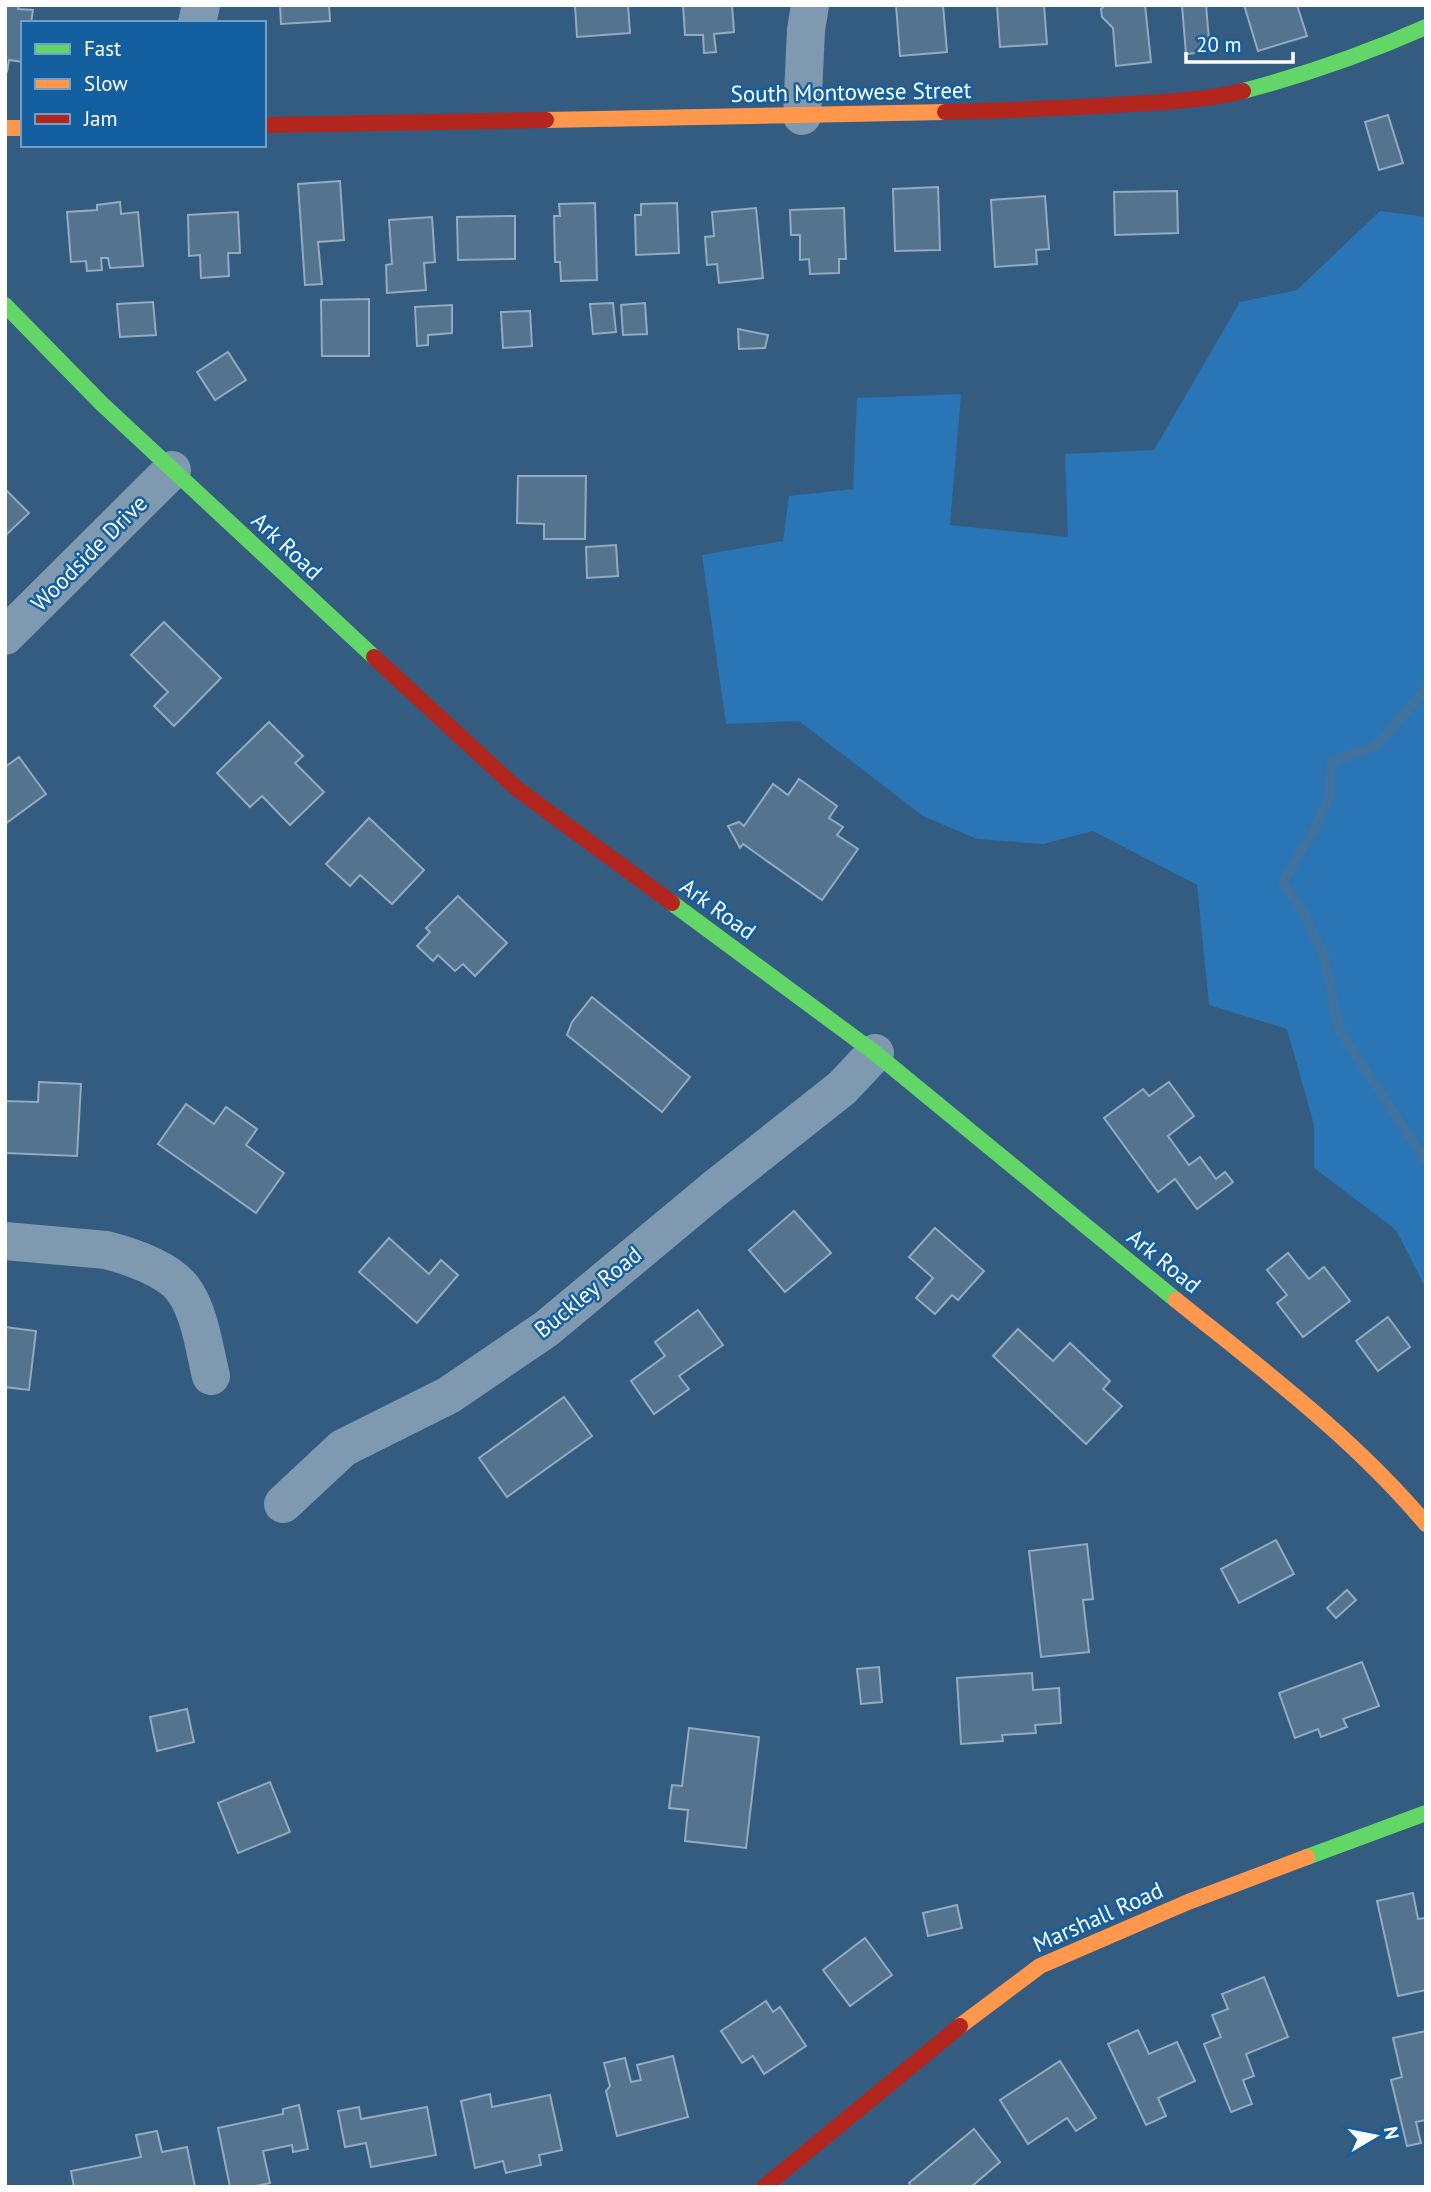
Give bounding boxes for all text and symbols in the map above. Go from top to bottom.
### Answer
legend [21,21,266,147]
scale bar [1186,21,1293,65]
text: 20 m [1196,31,1242,58]
text: Fast [84,35,121,62]
text: Slow [84,70,128,97]
street label: South Montowese Street [730,75,972,108]
text: Jam [83,105,118,132]
street label: Woodside Drive [24,488,153,617]
street label: Ark Road [246,506,329,586]
street label: Ark Road [675,871,762,946]
street label: Ark Road [1122,1222,1207,1299]
street label: Buckley Road [528,1239,647,1344]
street label: Marshall Road [1028,1875,1167,1958]
north arrow [1340,2101,1410,2171]
text: N [1379,2125,1405,2141]

